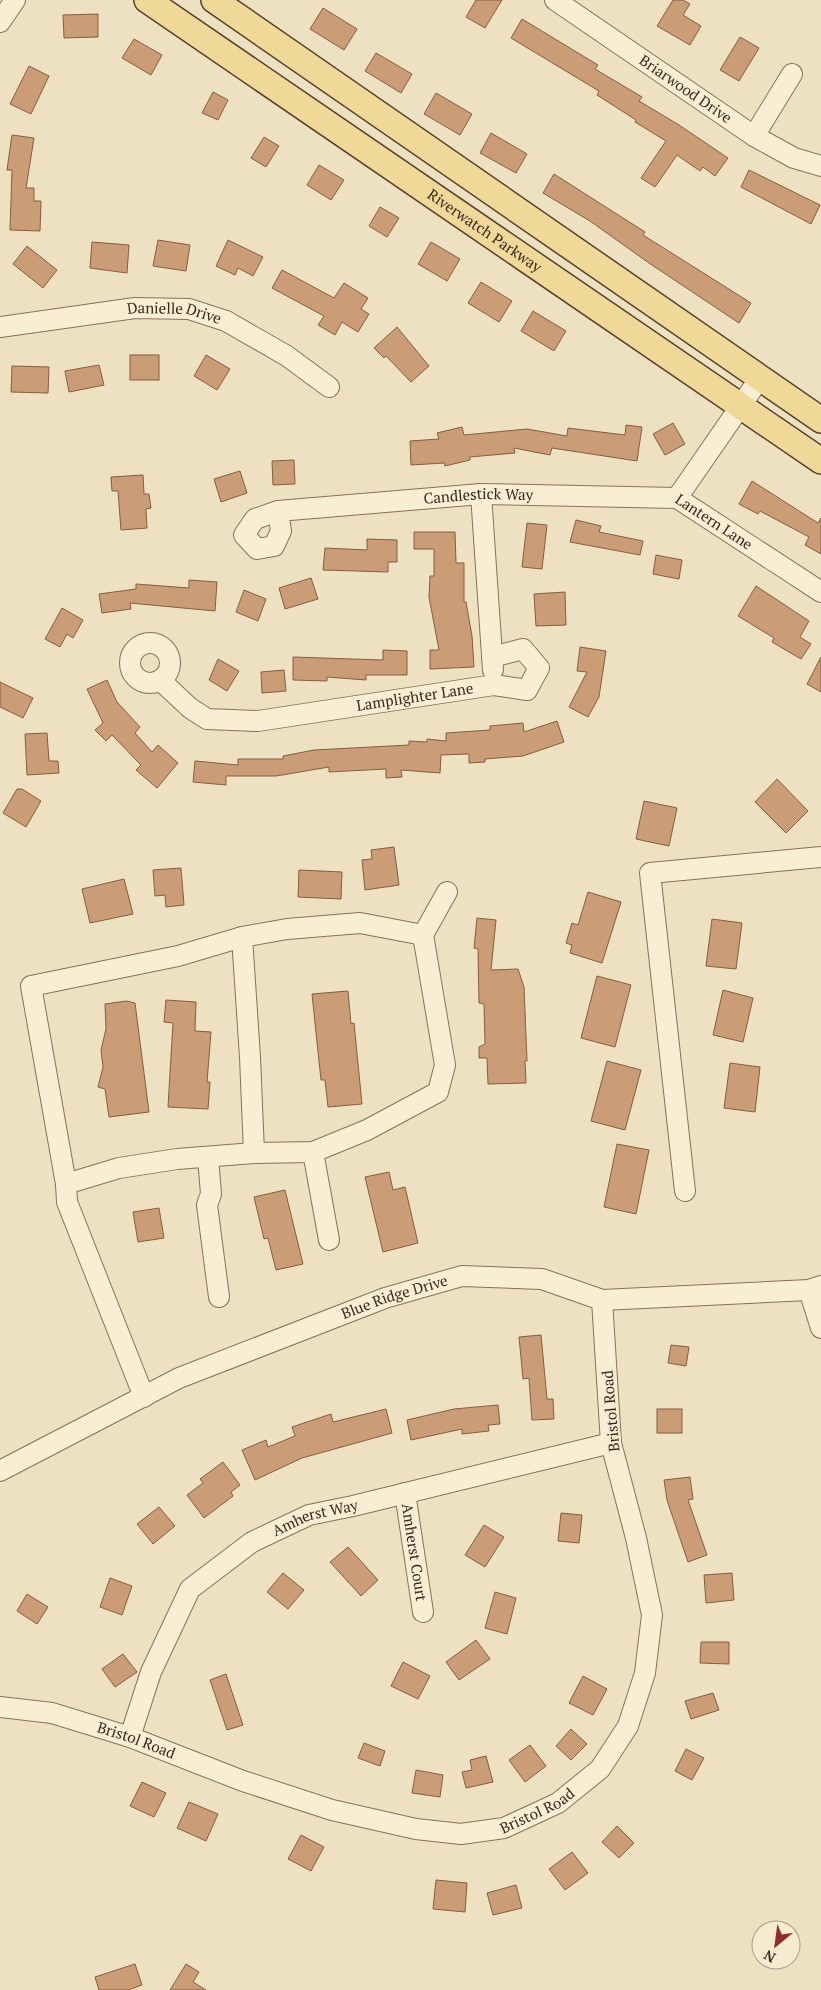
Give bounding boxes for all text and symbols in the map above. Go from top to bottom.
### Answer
street label: Briarwood Drive [636,50,736,127]
street label: Riverwatch Parkway [424,184,547,277]
street label: Danielle Drive [126,297,224,328]
street label: Candlestick Way [423,483,534,508]
street label: Lantern Lane [672,489,757,554]
street label: Lamplighter Lane [355,677,474,715]
street label: Blue Ridge Drive [338,1270,450,1323]
street label: Bristol Road [596,1370,624,1453]
street label: Amherst Way [269,1494,360,1540]
street label: Amherst Court [398,1502,432,1603]
street label: Bristol Road [95,1717,179,1763]
street label: Bristol Road [496,1783,578,1838]
north arrow [751,1920,801,1970]
text: N [760,1946,779,1968]

